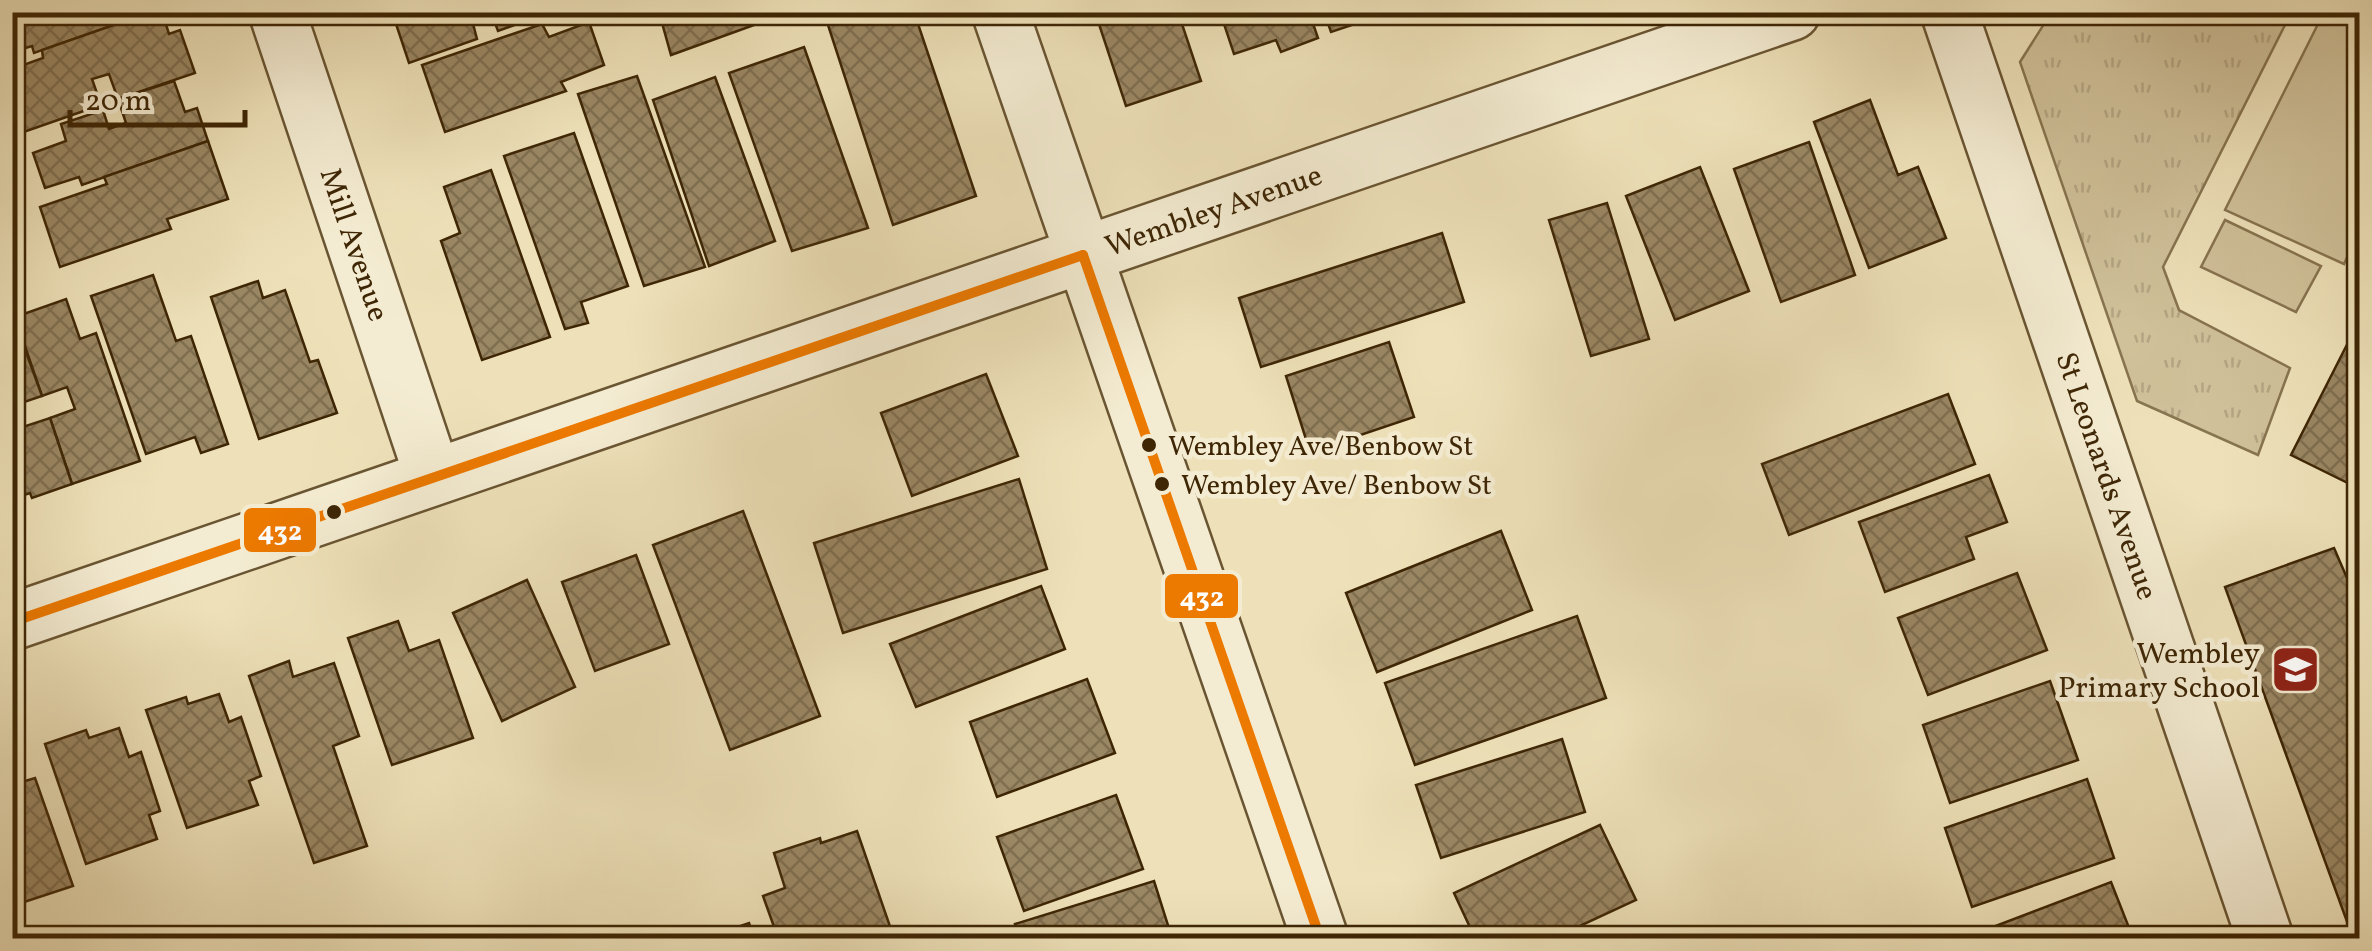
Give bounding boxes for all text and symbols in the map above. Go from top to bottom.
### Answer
scale bar [70,65,245,127]
text: 20 m [85,81,151,123]
street label: Wembley Avenue [1100,156,1328,269]
street label: Mill Avenue [308,163,398,327]
street label: St Leonards Avenue [2044,347,2167,606]
place label: Wembley Ave/Benbow St [1168,428,1473,467]
marker: Wembley Ave/Benbow St [1139,435,1159,455]
place label: Wembley Ave/ Benbow St [1181,467,1492,506]
marker: Wembley Ave/ Benbow St [1152,474,1172,494]
unlabelled marker [324,502,344,522]
line badge: 432 [242,506,318,554]
text: 432 [258,513,302,552]
line badge: 432 [1163,572,1240,620]
text: 432 [1180,579,1224,618]
place label: Wembley Primary School [2058,634,2260,710]
school or university icon: Wembley Primary School [2269,644,2321,696]

